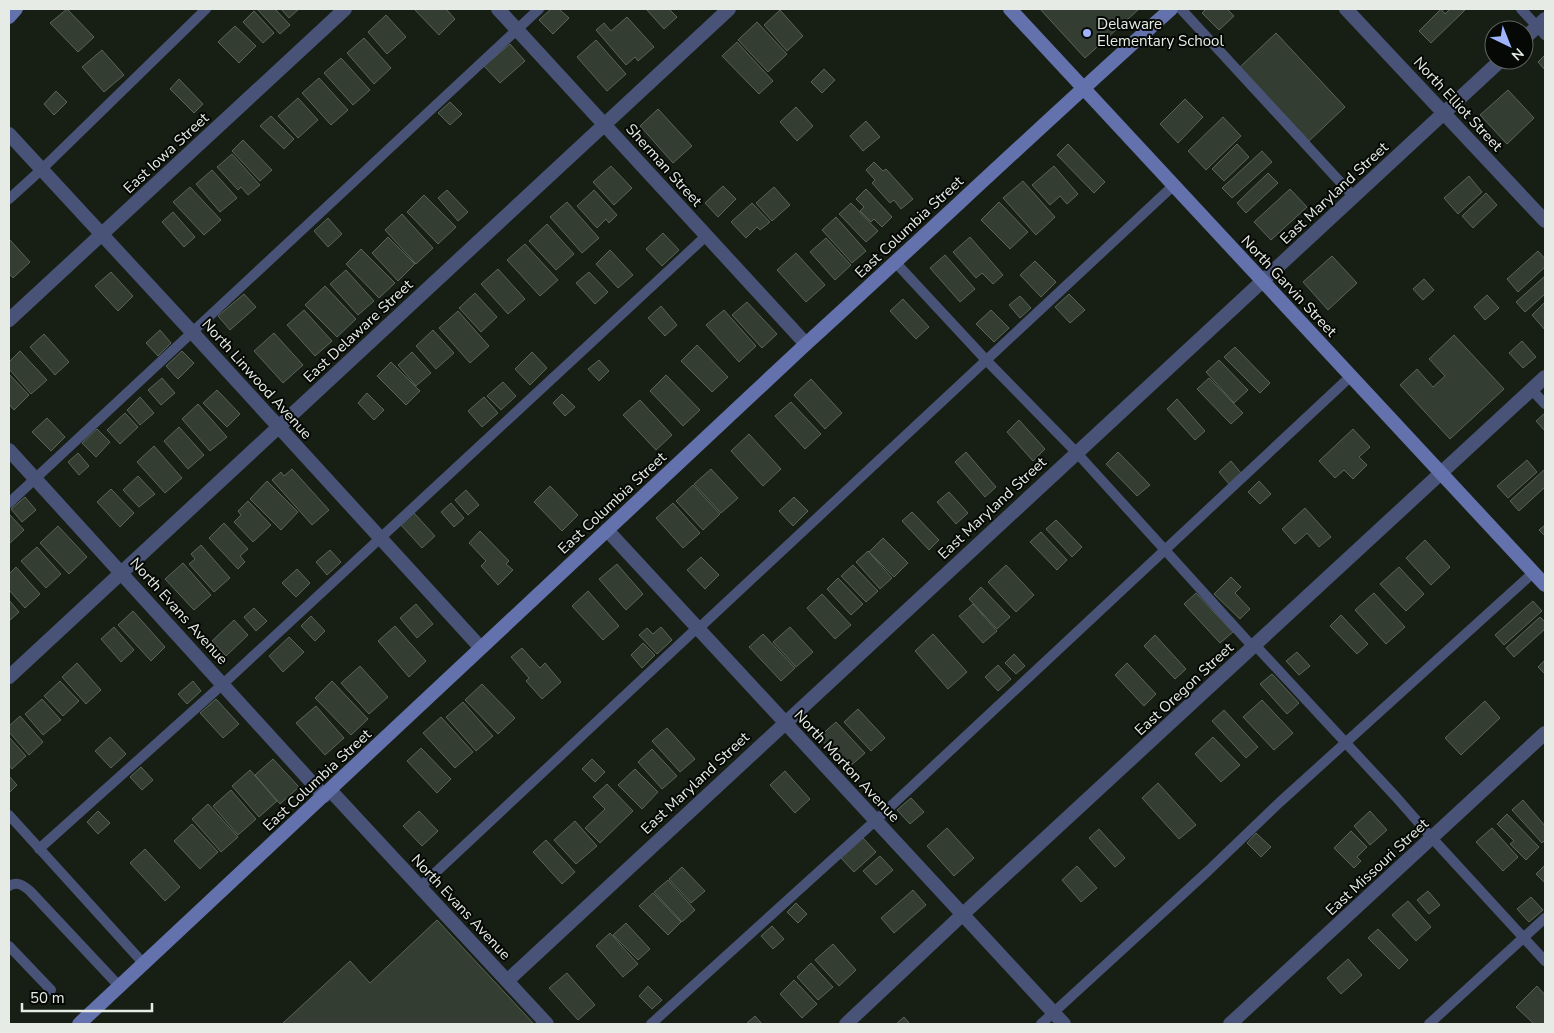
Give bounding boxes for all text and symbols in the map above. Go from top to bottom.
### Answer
place label: Delaware Elementary School [1097,14,1224,51]
north arrow [1484,20,1534,70]
marker: Delaware Elementary School [1081,27,1093,39]
text: N [1507,44,1528,65]
street label: North Elliot Street [1409,52,1508,156]
street label: East Iowa Street [119,108,214,198]
street label: Sherman Street [621,119,707,211]
street label: East Maryland Street [1275,137,1393,249]
street label: East Columbia Street [850,171,968,283]
street label: North Garvin Street [1237,231,1342,342]
street label: East Delaware Street [299,275,418,387]
street label: North Linwood Avenue [197,314,317,444]
street label: East Columbia Street [553,447,671,559]
street label: East Maryland Street [933,452,1051,564]
street label: North Evans Avenue [126,553,232,669]
street label: East Oregon Street [1130,638,1238,740]
street label: North Morton Avenue [790,706,904,826]
street label: East Columbia Street [258,724,376,836]
street label: East Maryland Street [636,727,754,839]
street label: East Missouri Street [1321,814,1433,920]
street label: North Evans Avenue [407,850,515,964]
scale bar [22,980,152,1012]
text: 50 m [30,988,65,1008]

